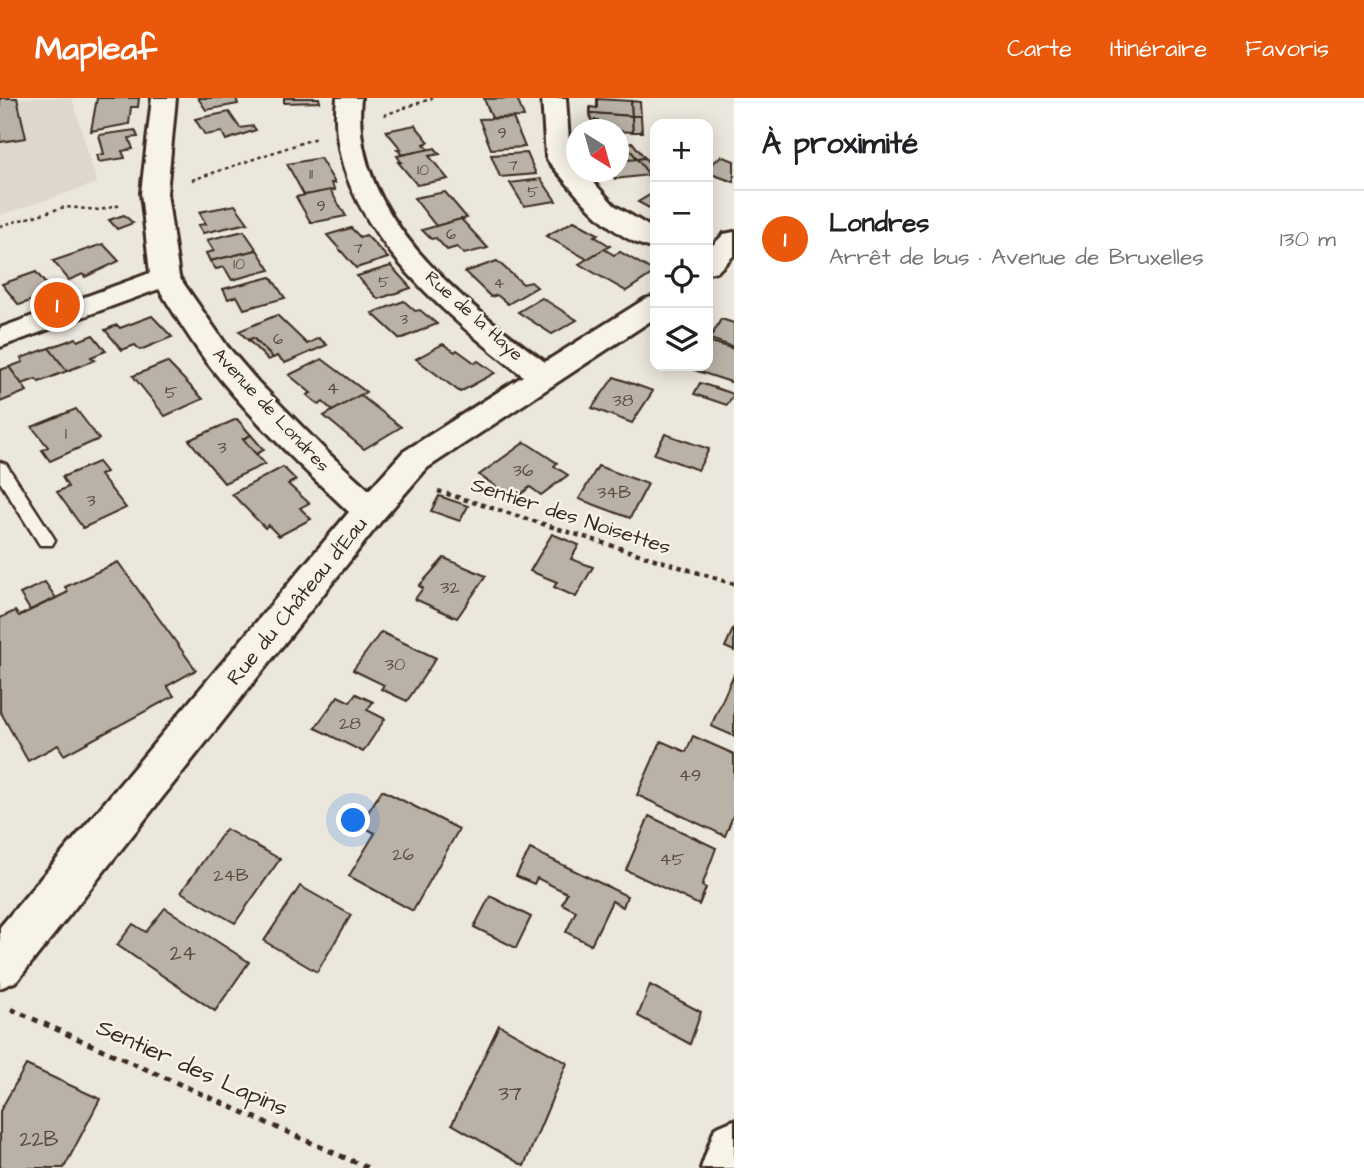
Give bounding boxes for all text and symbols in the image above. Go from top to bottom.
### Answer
text: Mapleaf [35,26,157,72]
text: Carte [1007,32,1072,66]
text: Itinéraire [1110,32,1207,66]
text: Favoris [1245,32,1329,66]
north arrow [566,119,629,182]
map controls [650,119,713,371]
button: + [650,119,713,182]
house number: 9 [497,122,507,144]
text: À proximité [762,123,918,165]
house number: 7 [508,154,518,176]
house number: 10 [417,159,429,181]
house number: 11 [309,163,313,185]
house number: 5 [527,181,539,203]
button: − [650,182,713,245]
house number: 9 [316,195,326,217]
text: Londres [829,205,929,241]
house number: 6 [446,223,456,245]
text: 1 [784,223,786,255]
text: 130 m [1280,223,1336,255]
house number: 7 [353,237,363,259]
text: Arrêt de bus · Avenue de Bruxelles [829,241,1204,273]
button: locate [650,245,713,308]
house number: 10 [233,253,245,275]
street label: Rue de la Haye [419,265,529,368]
house number: 5 [378,271,390,293]
house number: 4 [494,272,505,294]
pin: 1 [34,279,80,331]
house number: 3 [400,308,408,330]
button: layers [650,308,713,371]
house number: 6 [273,328,283,350]
street label: Avenue de Londres [207,342,335,478]
house number: 4 [327,376,339,401]
house number: 5 [165,380,178,405]
house number: 38 [613,388,634,413]
house number: 1 [65,421,67,446]
house number: 3 [217,435,227,460]
house number: 36 [513,458,533,483]
street label: Sentier des Noisettes [467,470,675,562]
house number: 34B [597,480,631,505]
house number: 3 [86,488,96,513]
street label: Rue du Château d'Eau [220,510,374,691]
house number: 32 [440,575,460,600]
house number: 30 [385,652,405,677]
house number: 28 [339,711,361,736]
house number: 49 [679,763,701,788]
your location [336,803,370,837]
house number: 26 [392,842,414,867]
house number: 45 [660,847,685,872]
house number: 24B [213,863,249,888]
house number: 24 [170,939,196,968]
street label: Sentier des Lapins [91,1010,293,1126]
house number: 37 [498,1079,522,1108]
house number: 22B [20,1125,59,1154]

